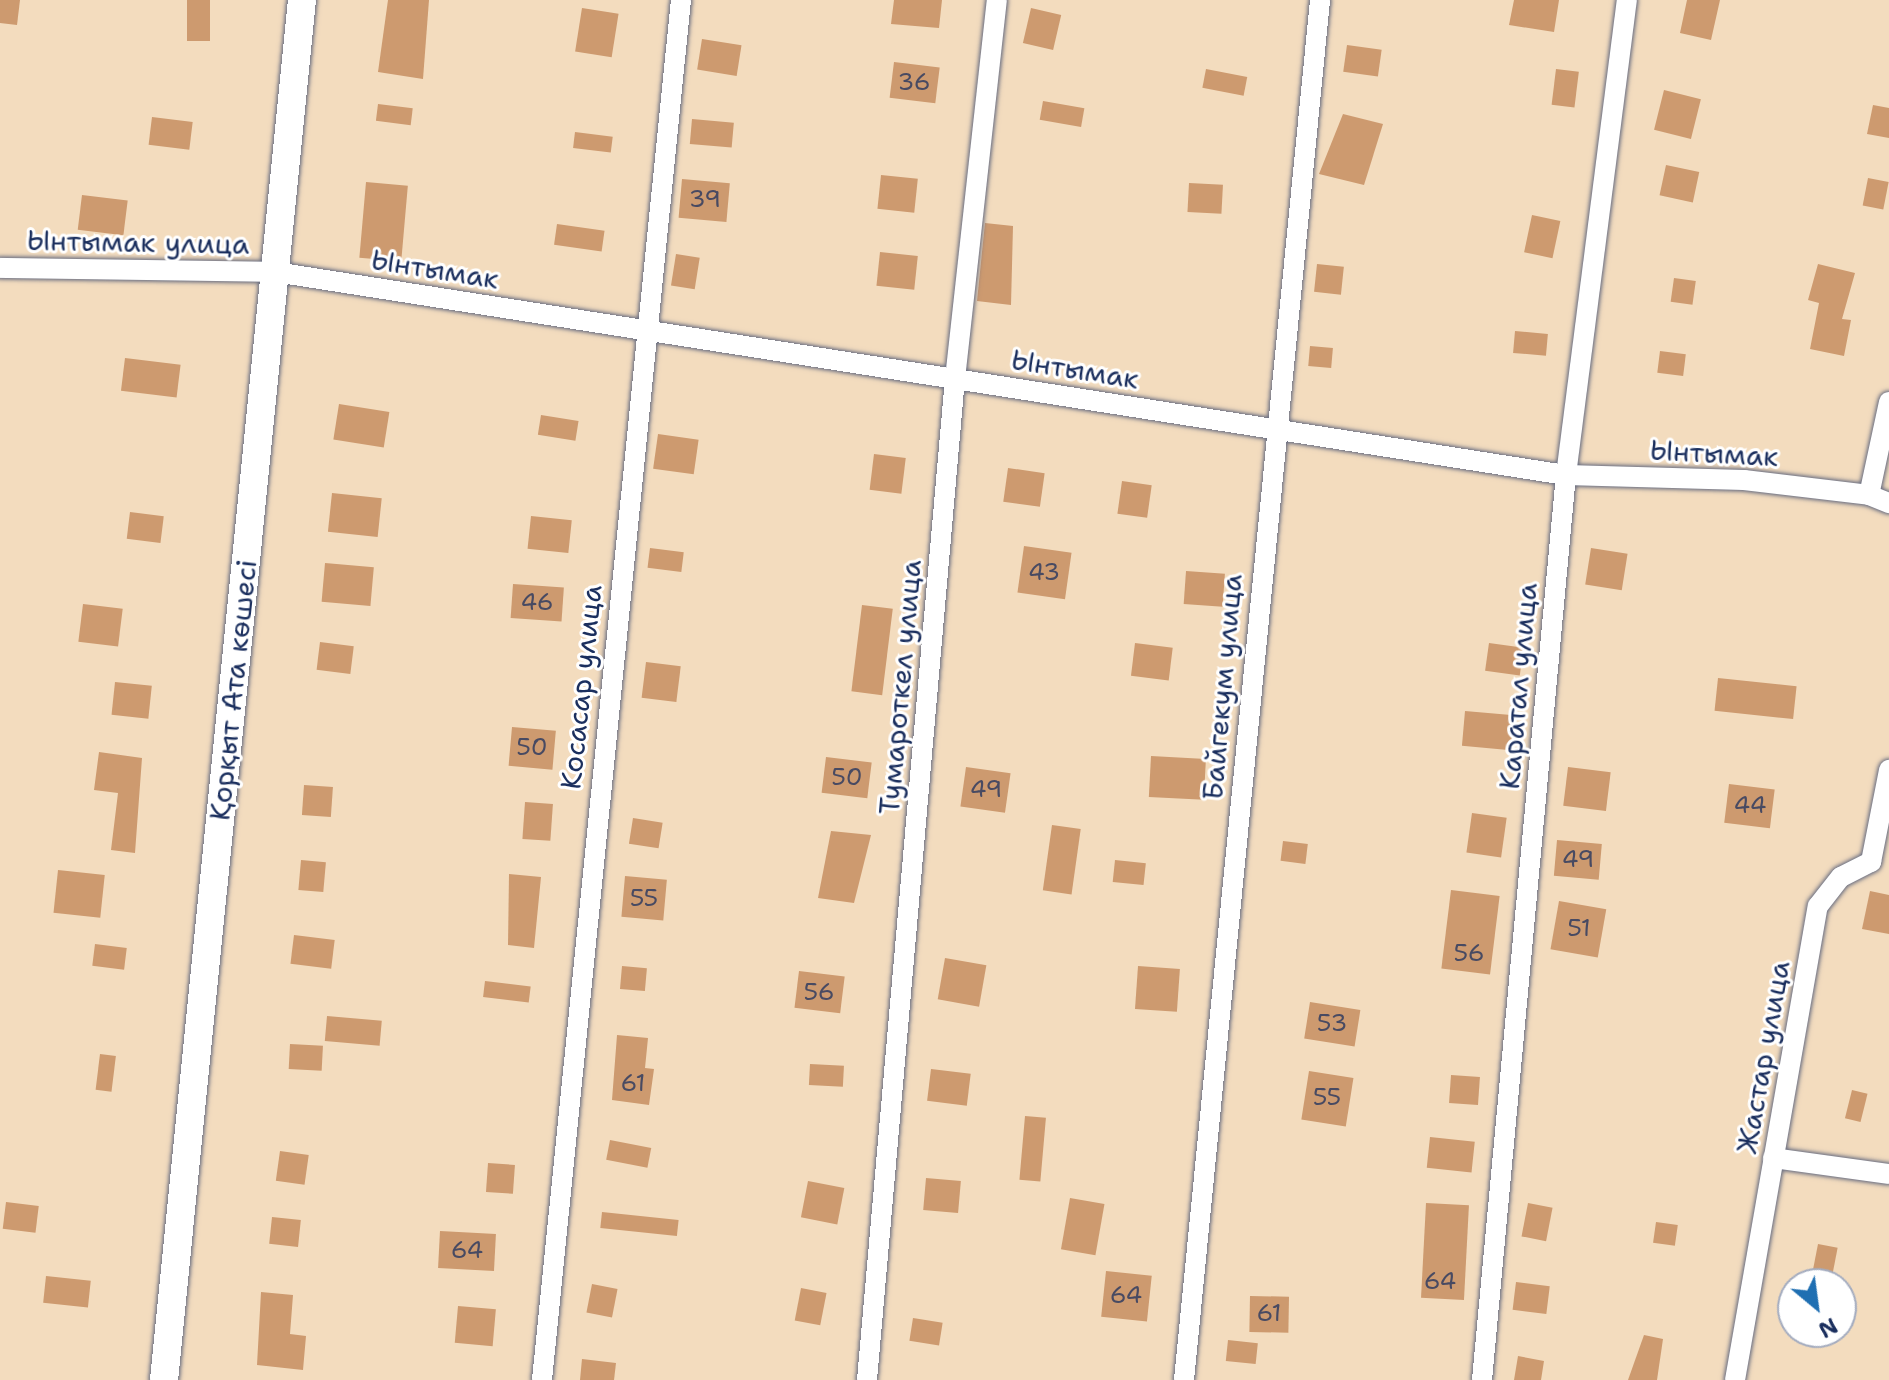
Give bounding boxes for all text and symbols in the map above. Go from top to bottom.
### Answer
house number: 36 [898,69,930,97]
house number: 39 [689,186,721,214]
street label: Ынтымак улица [26,223,250,261]
street label: Ынтымак [369,242,501,296]
street label: Ынтымак [1009,342,1141,396]
street label: Ынтымак [1649,433,1779,473]
street label: Қорқыт Ата көшесі [203,558,263,822]
street label: Тумароткел улица [872,558,928,816]
house number: 43 [1028,559,1060,587]
street label: Байгекум улица [1195,572,1249,802]
street label: Каратал улица [1492,581,1544,791]
street label: Косасар улица [554,583,608,791]
house number: 46 [520,589,554,617]
house number: 50 [516,734,548,762]
house number: 50 [831,764,863,792]
house number: 49 [970,776,1002,804]
house number: 44 [1734,792,1766,820]
house number: 49 [1562,846,1594,874]
house number: 55 [630,885,658,913]
house number: 51 [1567,915,1591,943]
house number: 56 [1453,940,1485,968]
street label: Жастар улица [1730,958,1796,1156]
house number: 56 [803,979,835,1007]
house number: 53 [1317,1010,1347,1038]
house number: 61 [621,1070,645,1098]
house number: 55 [1313,1084,1341,1112]
house number: 64 [451,1237,483,1265]
house number: 64 [1424,1268,1456,1296]
north arrow [1777,1268,1857,1348]
house number: 64 [1110,1282,1142,1310]
house number: 61 [1257,1300,1281,1328]
text: N [1813,1311,1843,1345]

